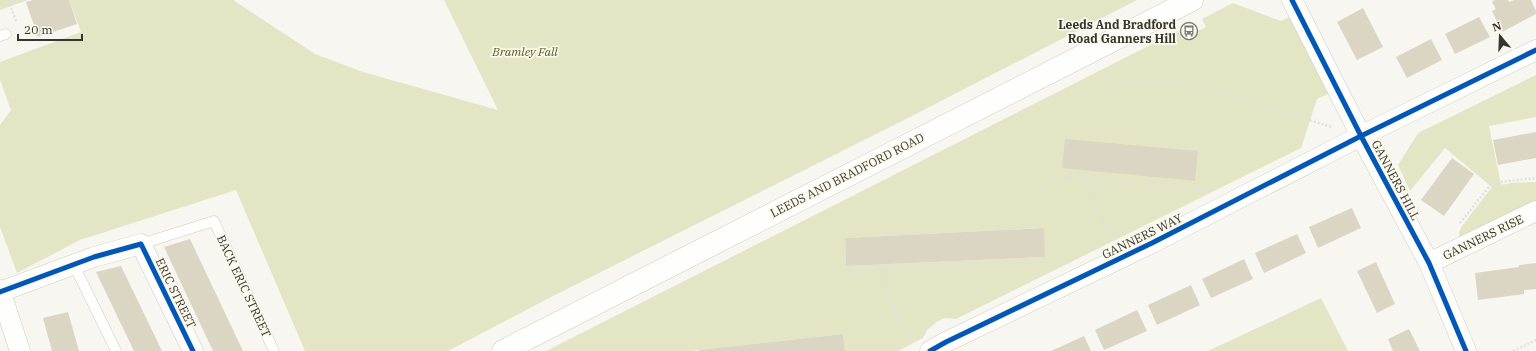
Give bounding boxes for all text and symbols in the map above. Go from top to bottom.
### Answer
scale bar [18,16,82,42]
north arrow [1480,16,1520,56]
place label: Leeds And Bradford Road Ganners Hill [1058,17,1176,46]
text: N [1490,18,1503,35]
bus stop icon: Leeds And Bradford Road Ganners Hill [1179,21,1199,41]
text: 20 m [24,22,53,37]
park label: Bramley Fall [491,44,558,59]
street label: LEEDS AND BRADFORD ROAD [768,130,926,220]
street label: GANNERS HILL [1369,137,1423,223]
street label: GANNERS WAY [1099,210,1185,262]
street label: GANNERS RISE [1440,211,1526,263]
street label: BACK ERIC STREET [214,232,274,340]
street label: ERIC STREET [152,255,200,331]

